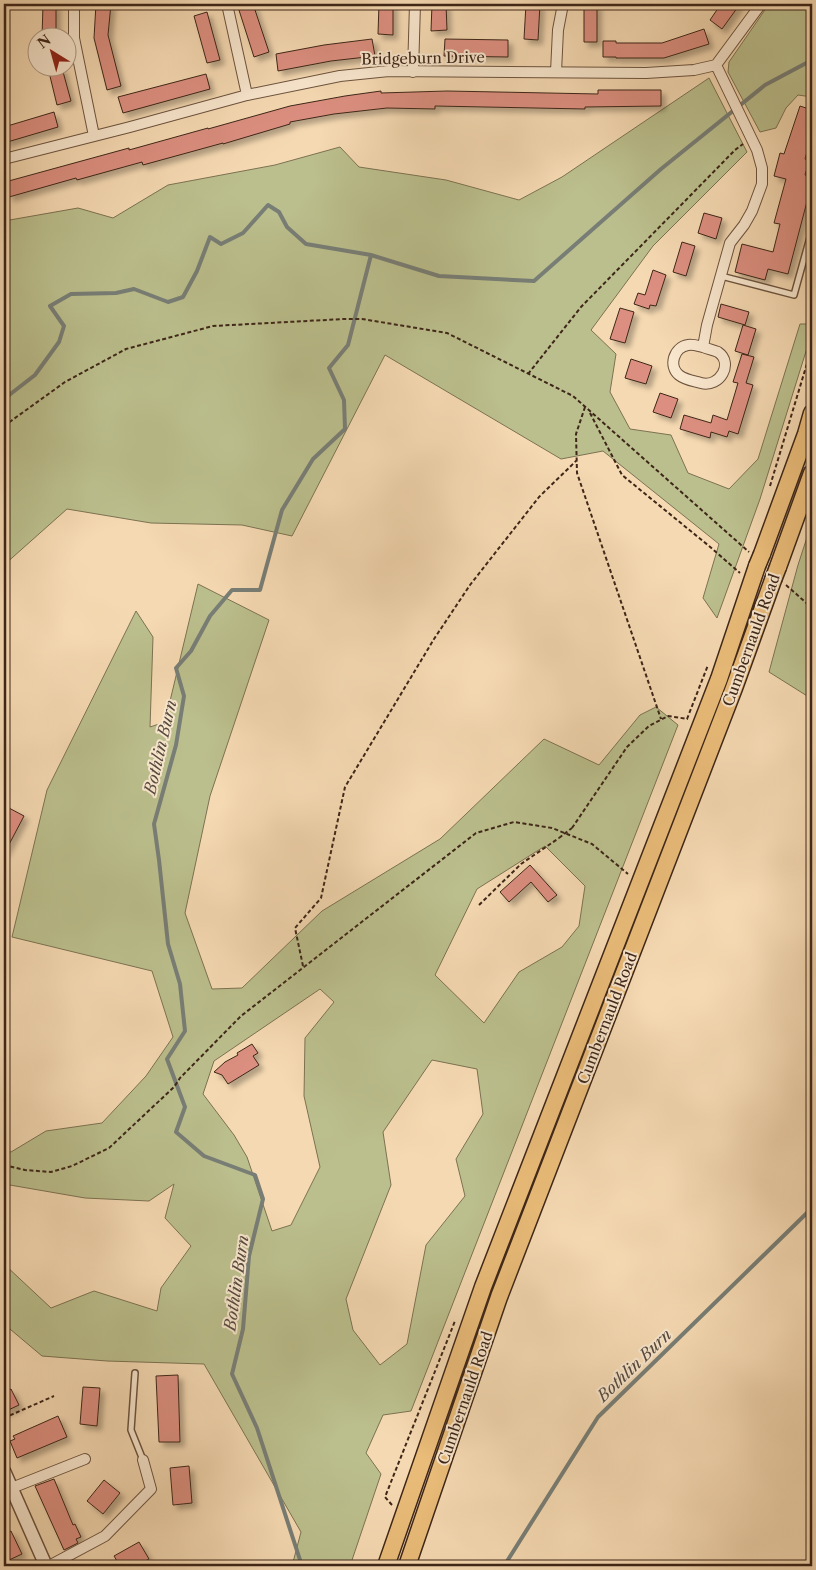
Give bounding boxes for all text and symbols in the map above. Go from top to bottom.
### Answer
north arrow [28,28,78,78]
text: N [34,31,54,52]
street label: Bridgeburn Drive [361,47,485,69]
street label: Cumbernauld Road [718,571,784,709]
water label: Bothlin Burn [139,698,181,798]
street label: Cumbernauld Road [573,949,641,1087]
water label: Bothlin Burn [219,1234,253,1334]
water label: Bothlin Burn [591,1324,676,1407]
street label: Cumbernauld Road [433,1329,497,1467]

